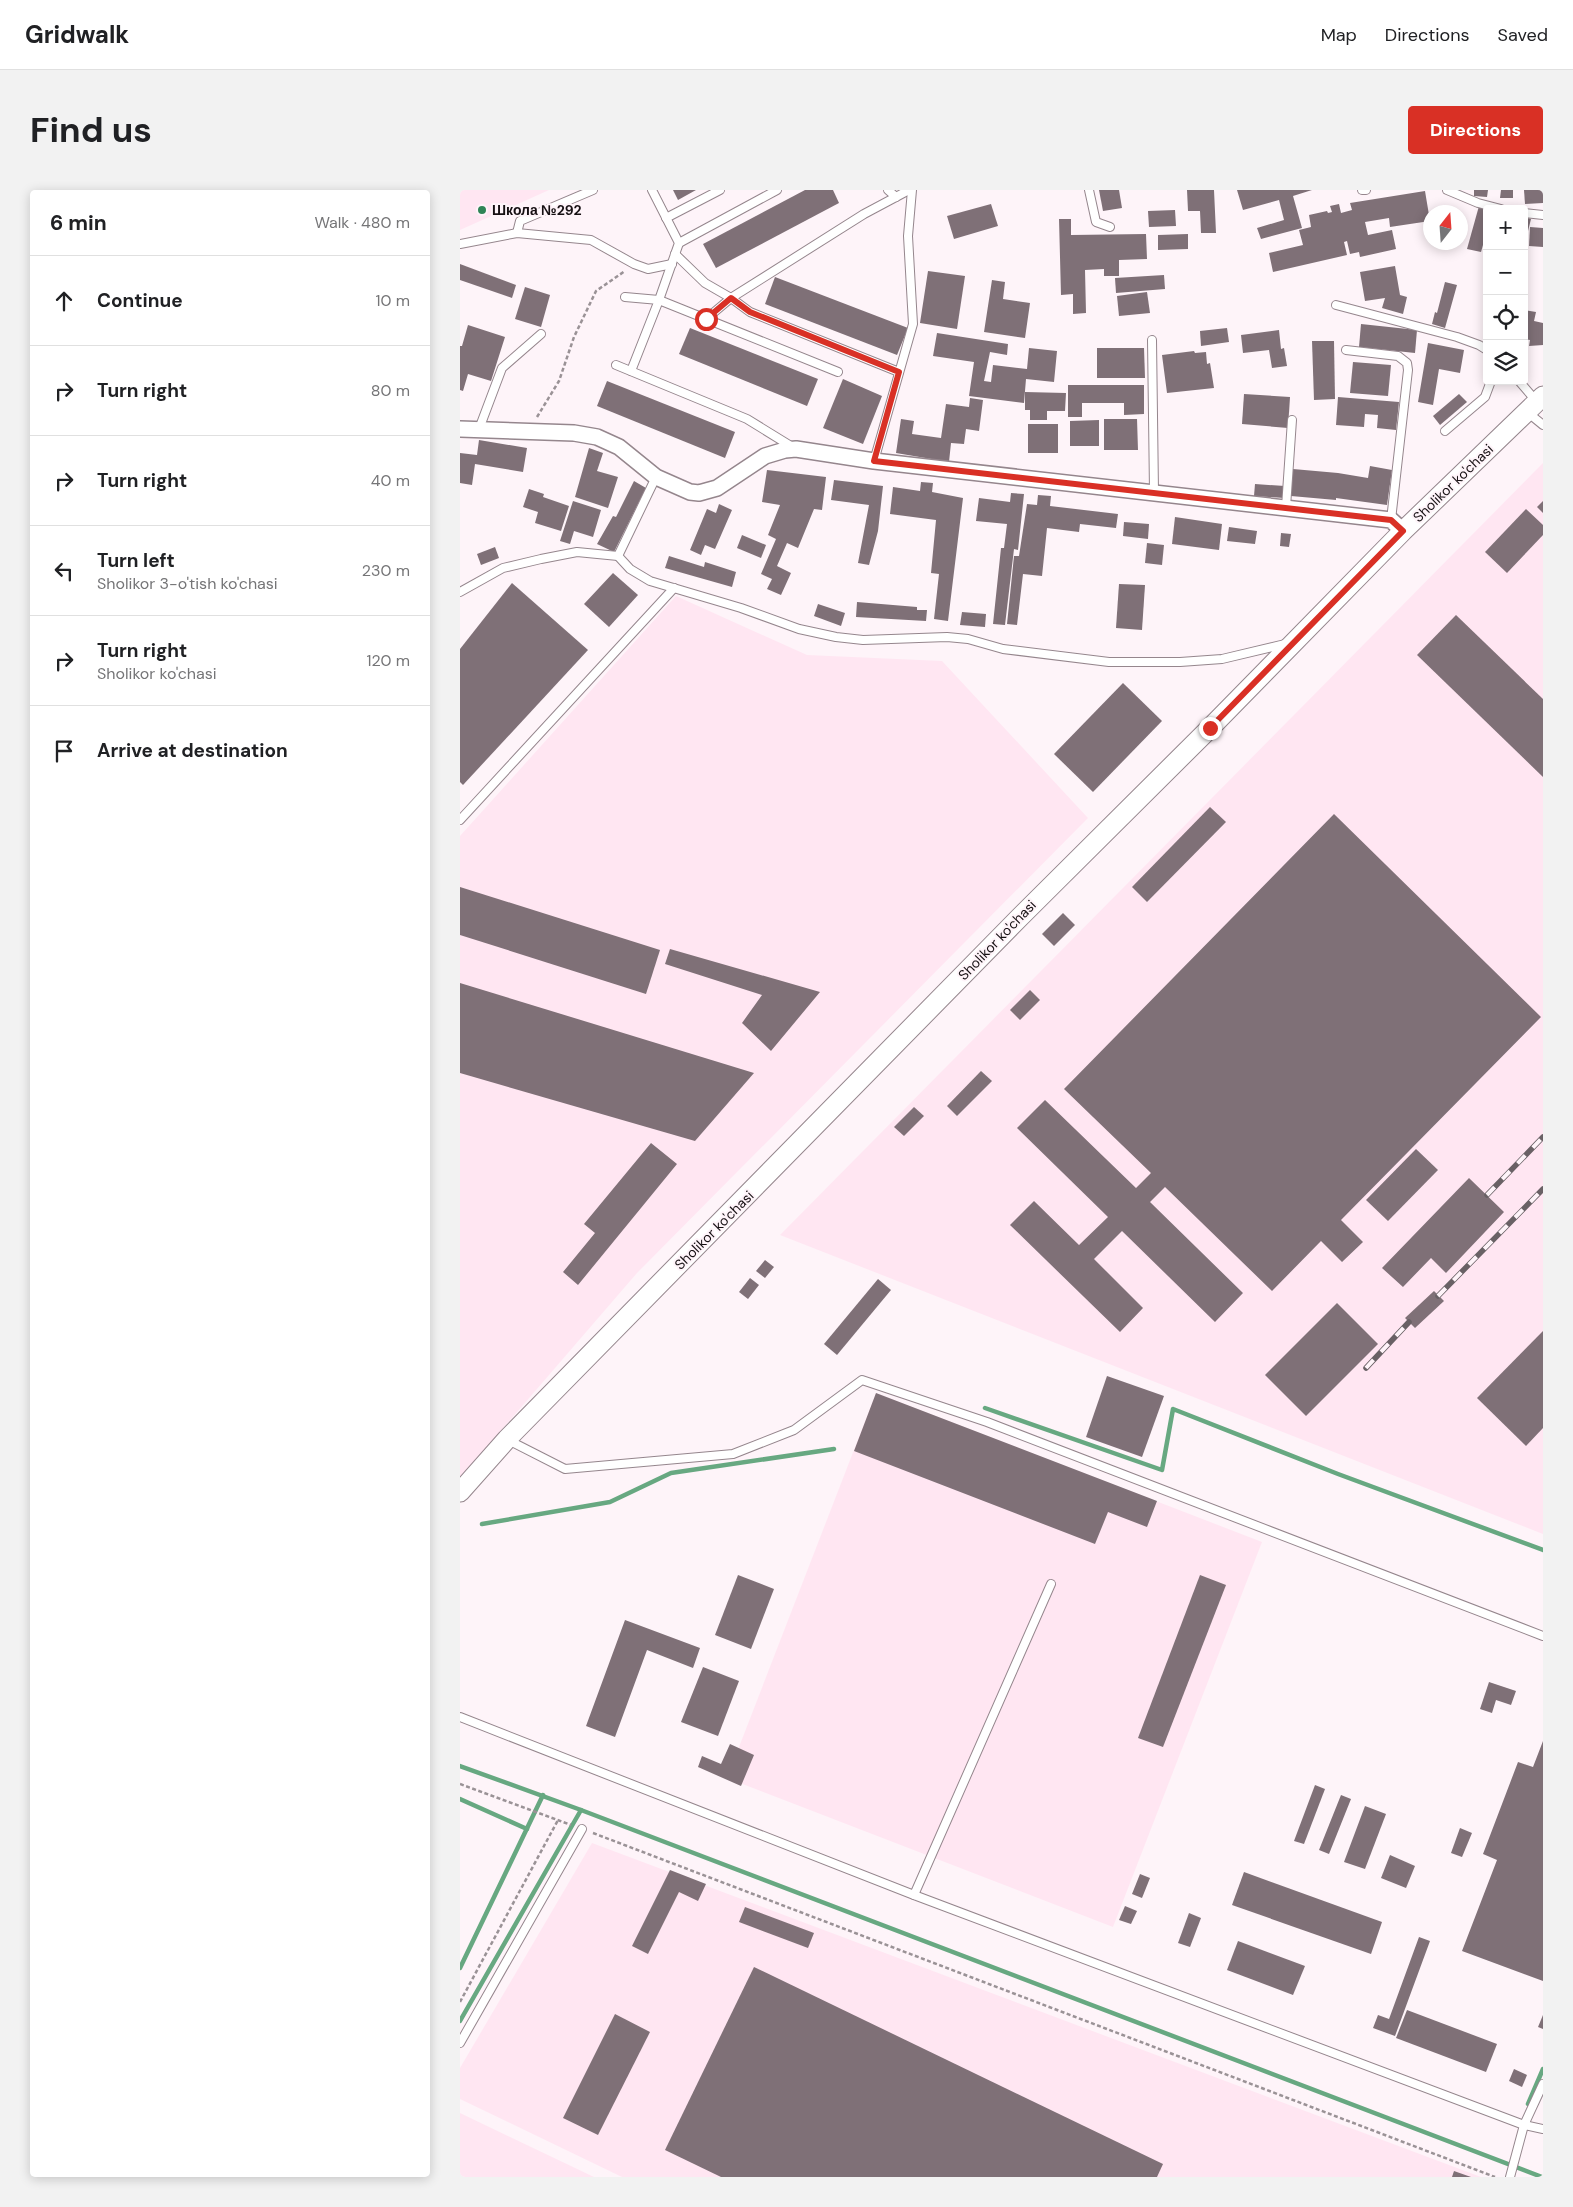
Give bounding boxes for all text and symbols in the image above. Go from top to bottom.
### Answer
text: Gridwalk [25,19,129,50]
text: Map [1321,23,1357,47]
text: Directions [1385,23,1470,47]
text: Saved [1498,23,1548,47]
button: Directions [1408,106,1543,154]
text: Find us [30,107,152,153]
place label: Школа №292 [492,201,582,219]
marker: Школа №292 [476,204,488,216]
north arrow [1423,205,1468,250]
map controls [1483,205,1528,385]
button: + [1483,205,1528,250]
text: 6 min [50,209,107,237]
text: Walk · 480 m [314,212,410,233]
button: − [1483,250,1528,295]
icon: ahead [50,287,78,315]
text: Continue [97,288,183,313]
text: 10 m [376,290,410,311]
button: locate [1483,295,1528,340]
route start [695,308,718,331]
button: layers [1483,340,1528,385]
icon: right [50,377,78,405]
text: Turn right [97,378,187,403]
text: 80 m [371,380,410,401]
street label: Sholikor ko'chasi [1409,440,1497,526]
icon: right [50,467,78,495]
text: Turn right [97,468,187,493]
text: 40 m [371,470,410,491]
text: Turn left [97,548,175,573]
icon: left [50,557,78,585]
text: 230 m [362,560,410,581]
text: Sholikor 3-o'tish ko'chasi [97,573,278,594]
text: Turn right [97,638,187,663]
icon: right [50,647,78,675]
text: 120 m [366,650,410,671]
text: Sholikor ko'chasi [97,663,217,684]
route end [1199,717,1222,740]
icon: arrive [50,737,78,765]
text: Arrive at destination [97,738,288,763]
street label: Sholikor ko'chasi [954,896,1040,984]
street label: Sholikor ko'chasi [671,1187,757,1273]

